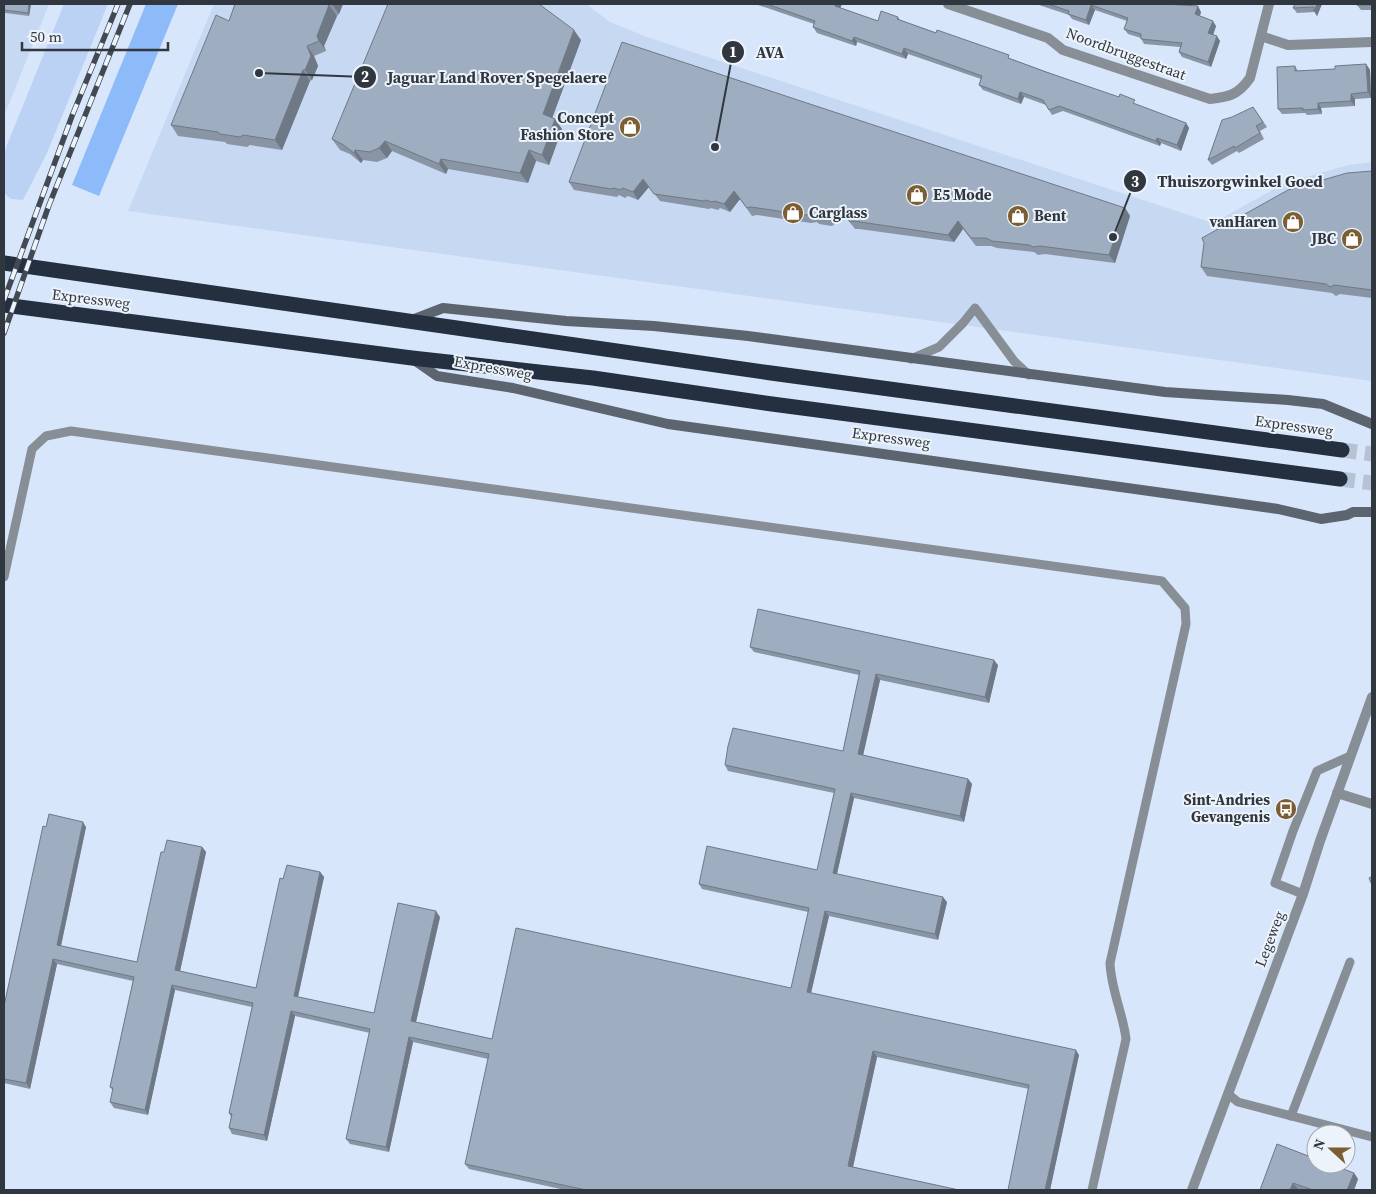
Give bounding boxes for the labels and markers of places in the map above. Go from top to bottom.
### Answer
callout: AVA [721,37,794,68]
callout: Jaguar Land Rover Spegelaere [353,62,617,93]
place label: Concept Fashion Store [520,107,615,145]
shop icon: Concept Fashion Store [618,115,642,139]
callout: Thuiszorgwinkel Goed [1123,166,1333,197]
shop icon: E5 Mode [905,183,929,207]
place label: E5 Mode [933,184,992,205]
shop icon: Carglass [781,201,805,225]
place label: Carglass [809,202,868,223]
shop icon: Bent [1006,204,1030,228]
place label: Bent [1034,205,1067,226]
shop icon: vanHaren [1281,210,1305,234]
place label: vanHaren [1208,211,1277,232]
shop icon: JBC [1340,227,1364,251]
place label: JBC [1310,228,1336,249]
place label: Sint-Andries Gevangenis [1184,789,1270,827]
bus stop icon: Sint-Andries Gevangenis [1274,797,1298,821]

